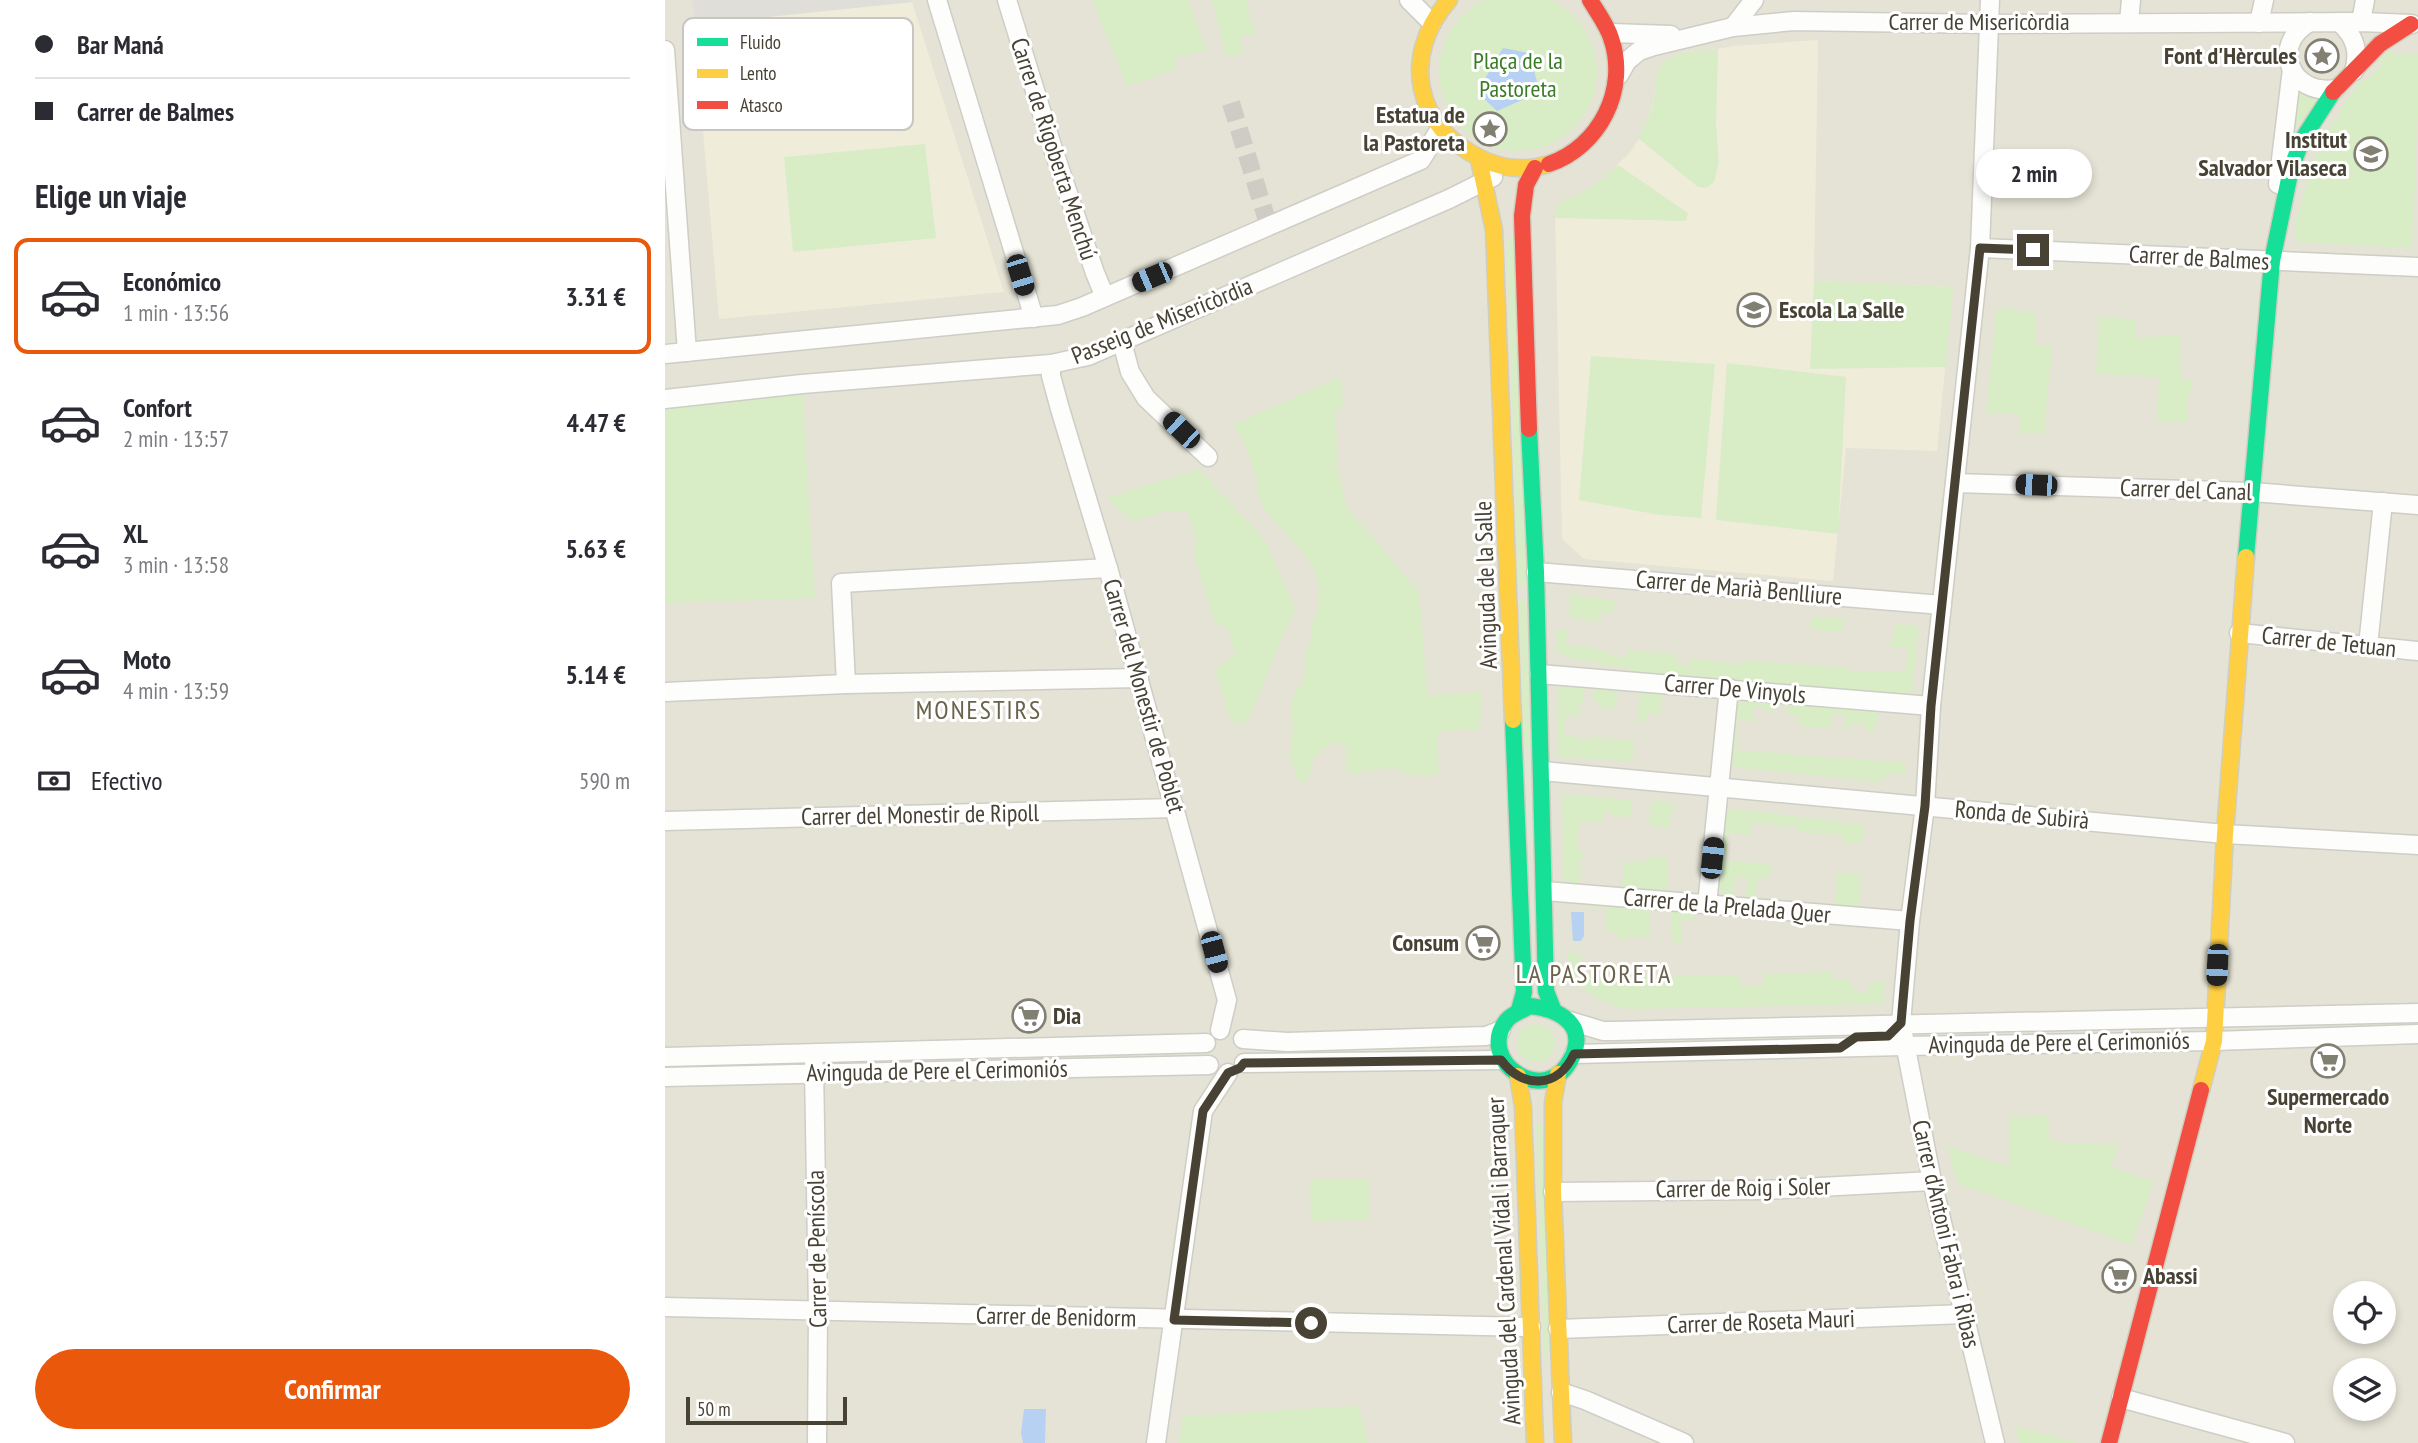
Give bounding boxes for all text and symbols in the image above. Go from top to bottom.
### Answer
street label: Carrer de Misericòrdia [1889,6,2069,37]
legend [683,18,913,130]
text: Bar Maná [77,28,164,61]
text: Fluido [740,30,781,54]
street label: Carrer de Rigoberta Menchú [1004,34,1105,264]
place icon: Font d'Hèrcules [2303,37,2341,75]
place label: Font d'Hèrcules [2164,40,2297,71]
park label: Plaça de la Pastoreta [1473,45,1563,104]
text: Lento [740,61,777,85]
text: Atasco [740,93,783,117]
text: Carrer de Balmes [77,95,234,128]
place label: Estatua de la Pastoreta [1363,99,1465,158]
place icon: Estatua de la Pastoreta [1471,110,1509,148]
place label: Institut Salvador Vilaseca [2198,124,2347,183]
school or university icon: Institut Salvador Vilaseca [2352,135,2390,173]
callout: 2 min [1975,148,2091,198]
text: 2 min [2011,159,2057,188]
text: Elige un viaje [35,175,187,217]
route end [2017,234,2049,266]
street label: Carrer de Balmes [2128,238,2270,277]
car [1004,252,1037,298]
car [1129,259,1176,295]
icon: car [39,265,102,328]
text: Económico [123,265,221,298]
street label: Passeig de Misericòrdia [1067,270,1257,371]
text: 3.31 € [565,280,626,313]
school or university icon: Escola La Salle [1735,291,1773,329]
place label: Escola La Salle [1779,294,1905,325]
text: 1 min · 13:56 [123,298,229,327]
icon: car [39,391,102,454]
text: Confort [123,391,192,424]
text: 4.47 € [567,406,626,439]
car [1159,408,1204,452]
text: 2 min · 13:57 [123,424,229,453]
street label: Carrer del Canal [2120,472,2253,507]
car [2015,474,2058,496]
street label: Avinguda de la Salle [1467,500,1504,670]
icon: car [39,517,102,580]
text: XL [123,517,148,550]
text: 5.63 € [565,532,626,565]
text: 3 min · 13:58 [123,550,229,579]
street label: Carrer de Marià Benlliure [1635,563,1843,612]
street label: Carrer del Monestir de Poblet [1096,575,1193,817]
street label: Carrer de Tetuan [2260,619,2398,664]
icon: car [39,643,102,706]
text: Moto [123,643,171,676]
text: 5.14 € [565,658,626,691]
street label: Carrer De Vinyols [1663,667,1807,710]
text: 4 min · 13:59 [123,676,229,705]
district label: MONESTIRS [916,693,1042,726]
icon: cash [35,762,73,800]
text: Efectivo [91,764,163,797]
text: 590 m [579,766,630,795]
street label: Ronda de Subirà [1954,793,2090,836]
street label: Carrer del Monestir de Ripoll [801,797,1040,832]
car [1700,836,1725,880]
street label: Carrer de la Prelada Quer [1622,881,1832,930]
supermarket icon: Consum [1464,924,1502,962]
place label: Consum [1392,927,1459,958]
car [1199,929,1230,975]
car [2206,943,2229,987]
district label: LA PASTORETA [1516,957,1672,990]
supermarket icon: Dia [1010,997,1048,1035]
place label: Dia [1053,1000,1081,1031]
street label: Avinguda de Pere el Cerimoniós [1928,1025,2190,1060]
supermarket icon: Supermercado Norte [2309,1042,2347,1080]
street label: Avinguda de Pere el Cerimoniós [806,1053,1068,1088]
place label: Supermercado Norte [2267,1081,2389,1140]
street label: Avinguda del Cardenal Vidal i Barraquer [1479,1096,1528,1426]
street label: Carrer d'Antoni Fabra i Ribas [1905,1117,1988,1351]
street label: Carrer de Peníscola [800,1170,833,1328]
street label: Carrer de Roig i Soler [1655,1170,1831,1205]
supermarket icon: Abassi [2100,1257,2138,1295]
place label: Abassi [2142,1260,2198,1291]
map controls [2333,1281,2396,1421]
button: locate [2333,1281,2396,1344]
street label: Carrer de Benidorm [976,1300,1136,1333]
street label: Carrer de Roseta Mauri [1667,1303,1855,1340]
route start [1295,1307,1327,1339]
button: Confirmar [35,1349,630,1429]
button: layers [2333,1358,2396,1421]
scale bar [686,1394,847,1426]
text: 50 m [697,1397,731,1421]

